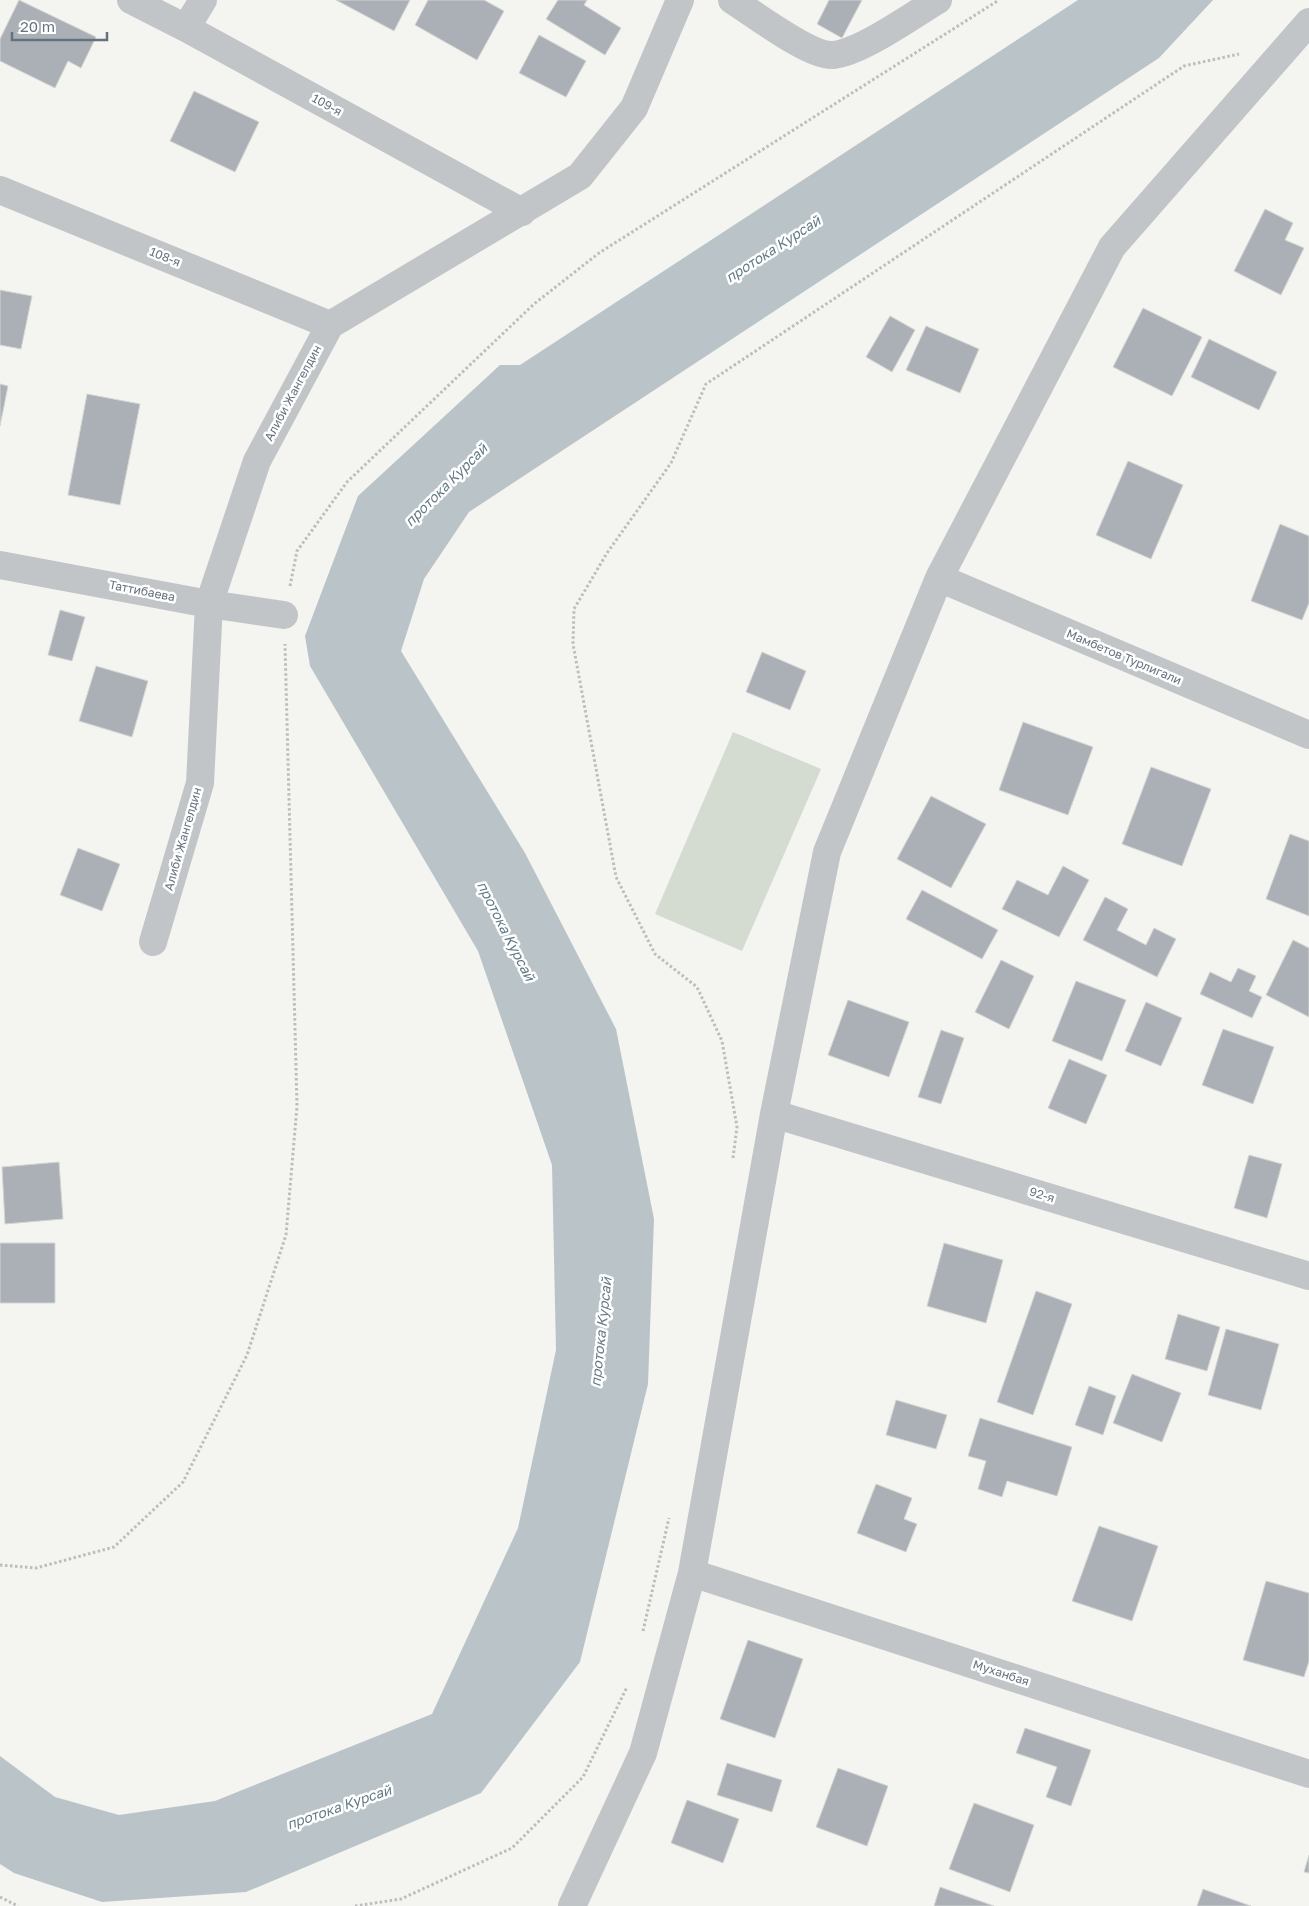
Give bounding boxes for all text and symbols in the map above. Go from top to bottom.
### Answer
scale bar [12,10,108,42]
text: 20 m [20,17,55,35]
street label: 109-я [310,90,345,119]
water label: протока Курсай [722,211,824,286]
street label: 108-я [148,244,183,269]
street label: Алиби Жангелдин [261,342,324,443]
water label: протока Курсай [401,439,491,529]
street label: Таттибаева [108,577,176,604]
street label: Мамбетов Турлигали [1064,625,1184,688]
street label: Алиби Жангелдин [161,785,204,892]
water label: протока Курсай [474,878,540,985]
street label: 92-я [1028,1184,1057,1205]
water label: протока Курсай [586,1275,615,1387]
street label: Муханбая [971,1656,1031,1689]
water label: протока Курсай [284,1780,395,1832]

